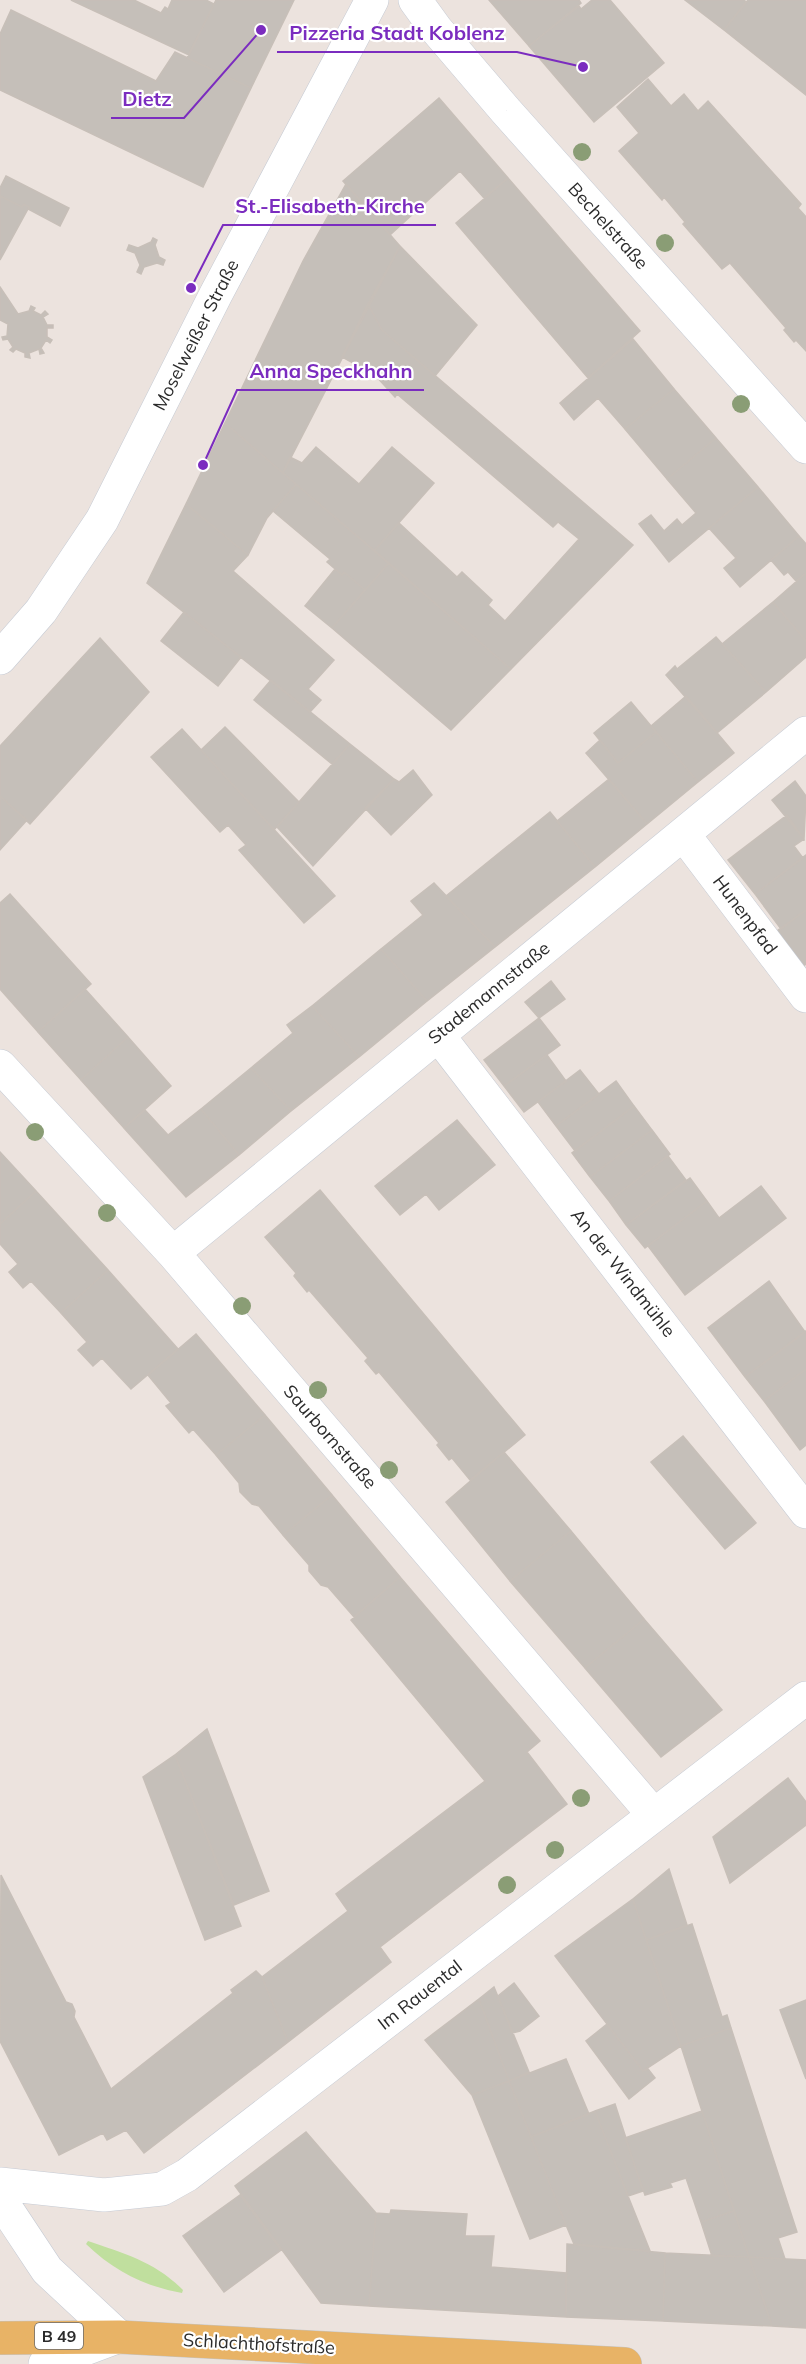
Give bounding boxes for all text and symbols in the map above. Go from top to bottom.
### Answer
callout: Pizzeria Stadt Koblenz [277,14,517,52]
text: Pizzeria Stadt Koblenz [289,20,505,45]
callout: Dietz [111,80,184,118]
text: Dietz [122,86,172,111]
street label: Bechelstraße [563,177,653,274]
callout: St.-Elisabeth-Kirche [223,187,436,225]
text: St.-Elisabeth-Kirche [235,193,425,218]
street label: Moselweißer Straße [147,255,244,414]
callout: Anna Speckhahn [237,352,424,390]
text: Anna Speckhahn [250,358,412,383]
street label: Hunenpfad [708,870,783,959]
street label: Stademannstraße [423,936,554,1049]
street label: An der Windmühle [566,1204,681,1342]
street label: Saurbornstraße [279,1380,382,1494]
street label: Im Rauental [373,1955,466,2035]
road number: B 49 [35,2323,83,2349]
street label: Schlachthofstraße [183,2328,335,2359]

